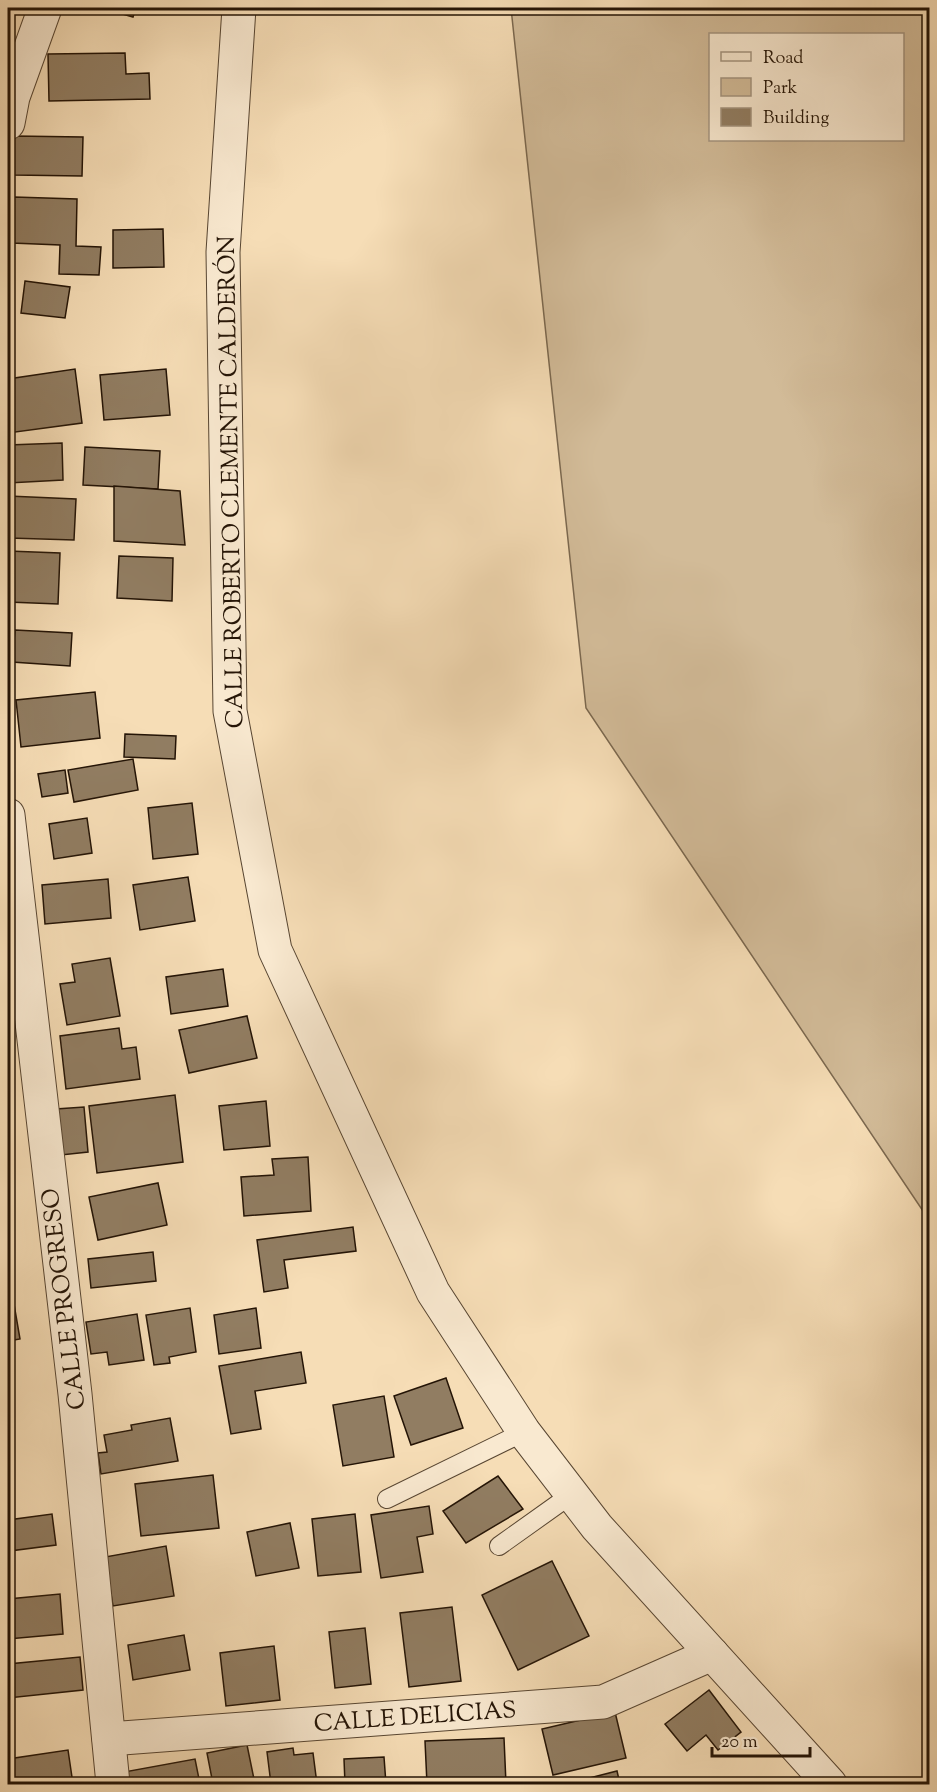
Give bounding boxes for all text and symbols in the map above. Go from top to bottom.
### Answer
legend [709,33,904,141]
text: Road [763,46,803,72]
text: Park [763,76,798,102]
text: Building [763,106,829,132]
street label: CALLE ROBERTO CLEMENTE CALDERÓN [211,235,253,729]
street label: CALLE PROGRESO [35,1186,95,1412]
street label: CALLE DELICIAS [313,1694,518,1742]
scale bar [712,1720,810,1758]
text: 20 m [721,1730,758,1756]

